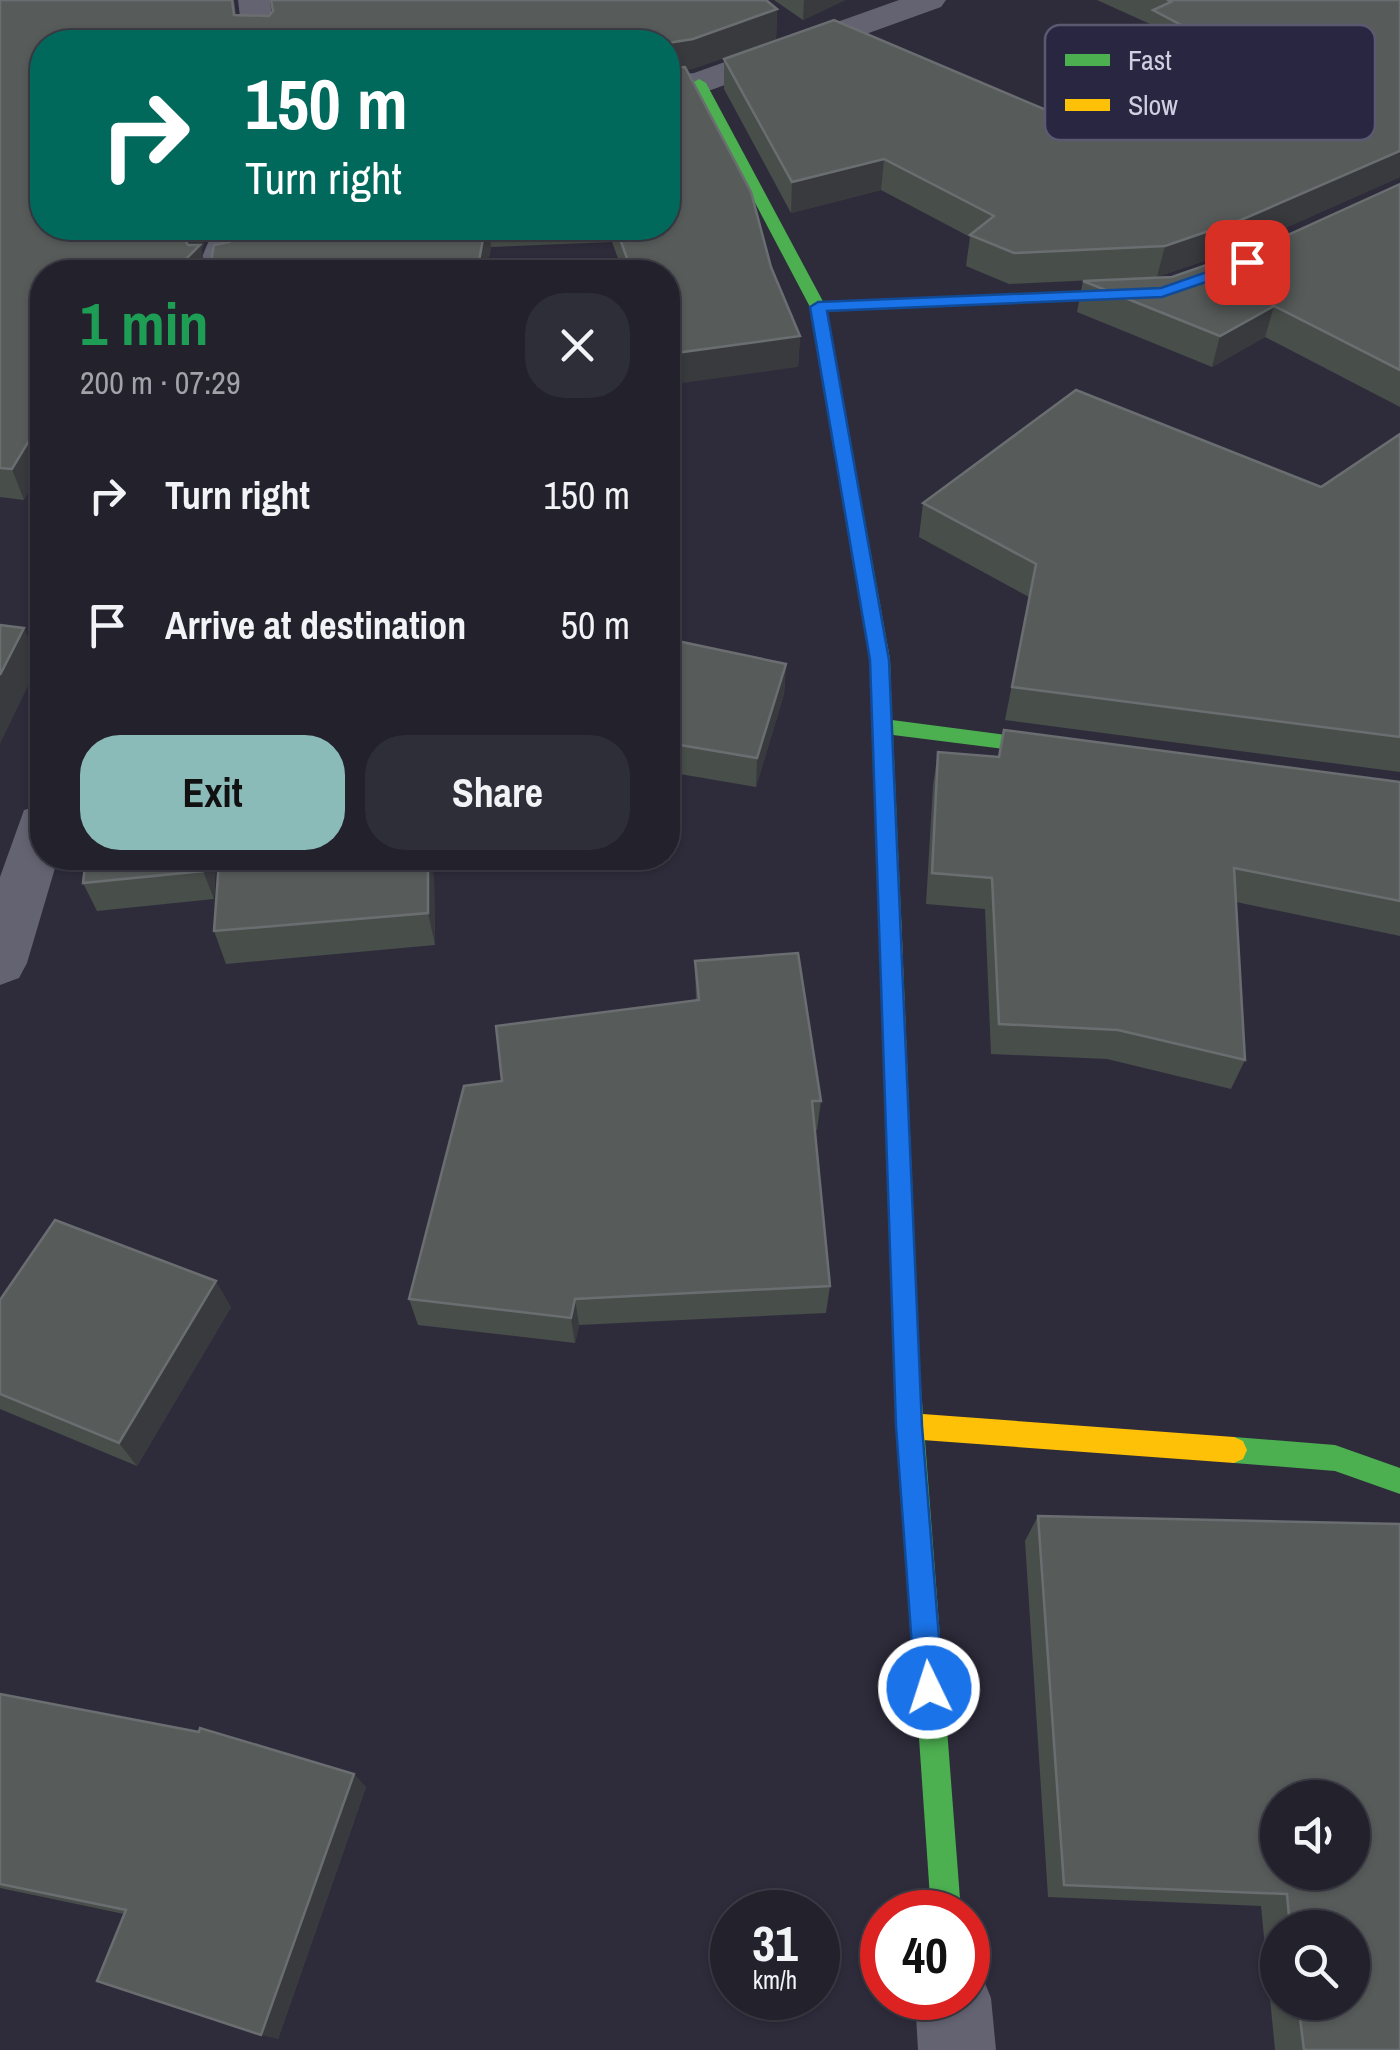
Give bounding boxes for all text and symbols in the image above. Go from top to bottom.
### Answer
legend [1045,25,1375,140]
text: Fast [1128,41,1172,79]
text: 150 m [245,57,408,151]
icon: right [80,70,210,200]
text: Slow [1128,86,1178,124]
text: Turn right [245,147,402,208]
pin [1205,220,1290,305]
icon: arrive [1220,235,1275,290]
text: 1 min [80,283,209,364]
button: close [525,293,630,398]
text: 200 m · 07:29 [80,361,240,404]
icon: right [80,468,135,523]
text: Turn right [165,470,310,521]
text: 150 m [543,470,630,521]
icon: arrive [80,598,135,653]
text: Arrive at destination [165,600,466,651]
text: 50 m [561,600,630,651]
button: Exit [80,735,345,850]
button: Share [365,735,630,850]
position arrow [877,1636,981,1740]
map controls [1260,1780,1370,2020]
button: sound [1260,1780,1370,1890]
speed limit sign: 40 [860,1890,990,2020]
text: 31 [752,1909,798,1977]
button: search [1260,1910,1370,2020]
text: km/h [753,1963,797,1997]

